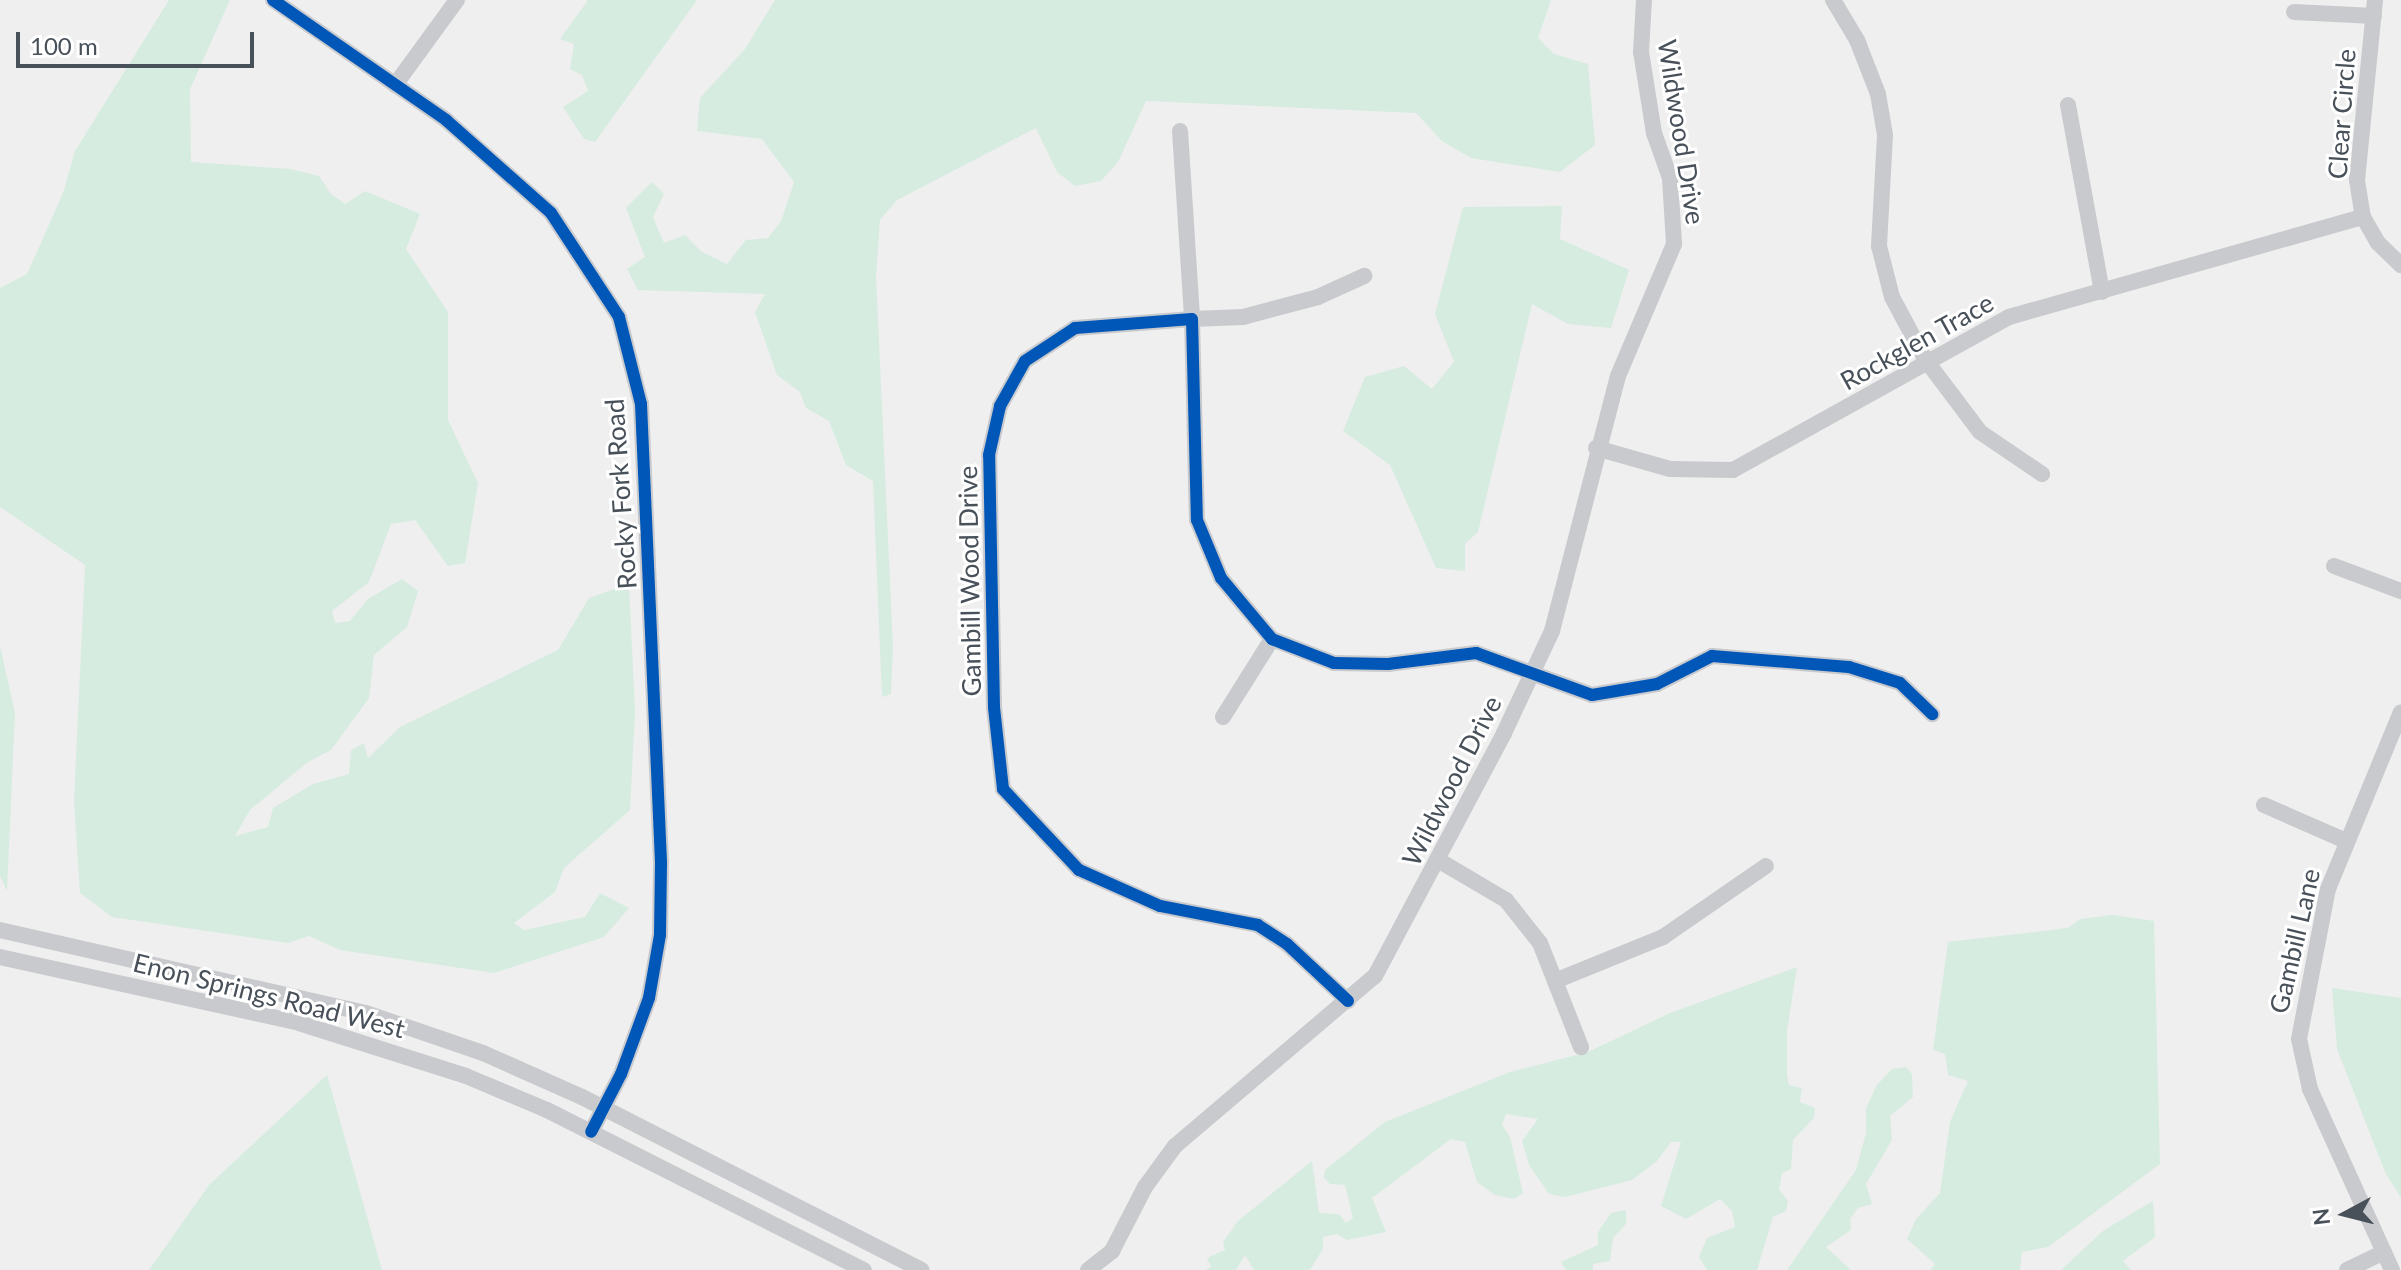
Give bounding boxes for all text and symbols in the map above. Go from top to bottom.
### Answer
scale bar [20,16,258,66]
text: 100 m [30,31,98,60]
street label: Wildwood Drive [1651,37,1711,227]
street label: Clear Circle [2322,48,2362,180]
street label: Rockglen Trace [1835,287,1999,397]
street label: Rocky Fork Road [599,398,643,590]
street label: Gambill Wood Drive [952,465,988,697]
street label: Wildwood Drive [1396,691,1508,871]
street label: Gambill Lane [2263,866,2327,1016]
street label: Enon Springs Road West [130,947,408,1045]
north arrow [2305,1174,2385,1254]
text: N [2306,1207,2335,1227]

